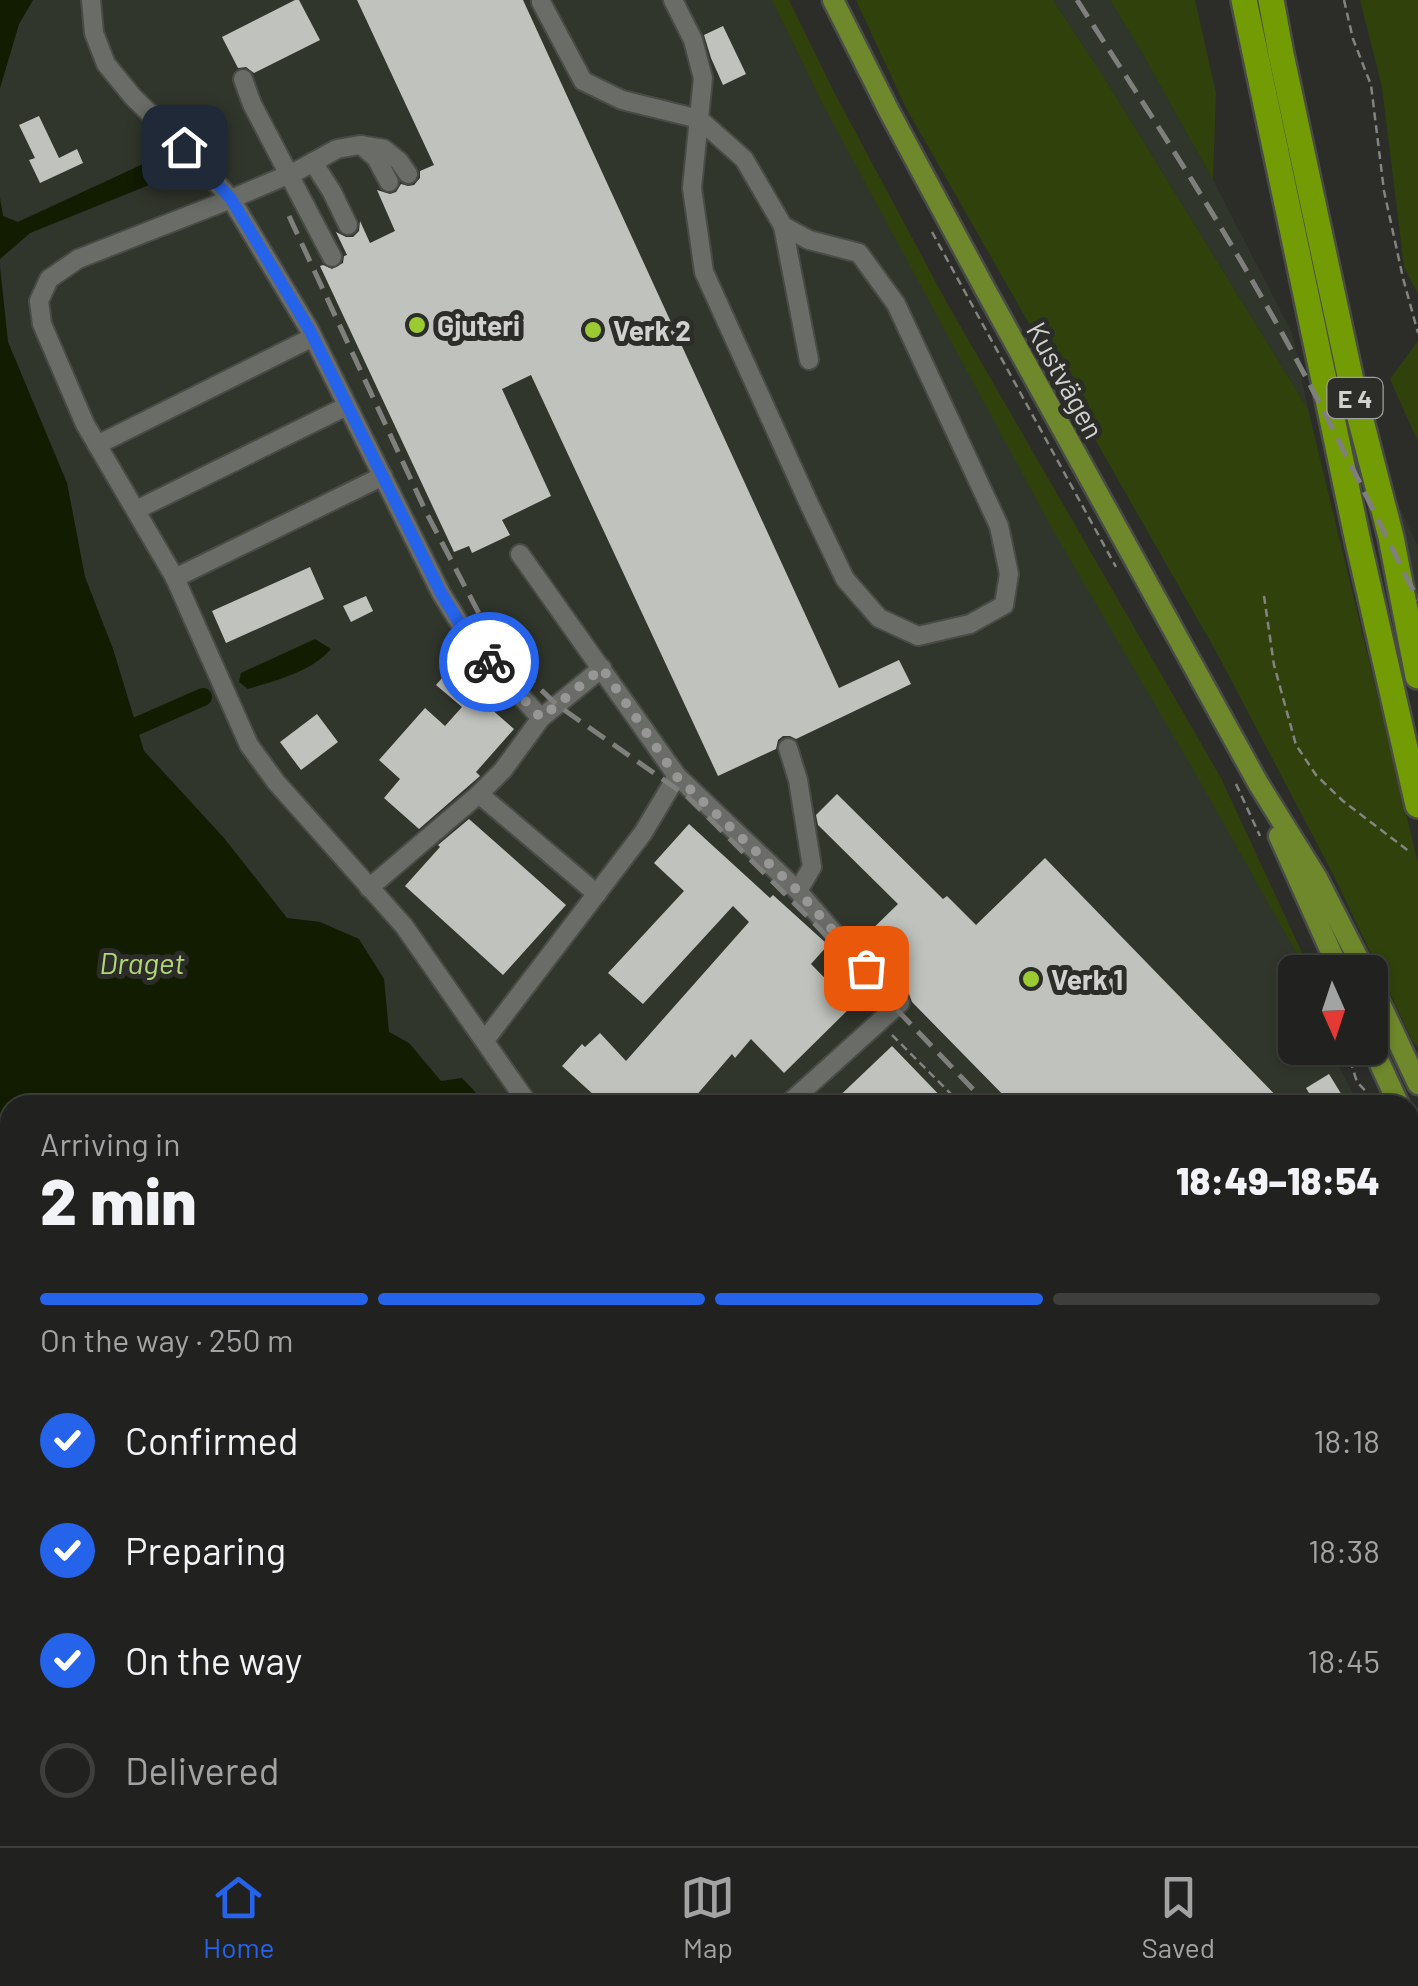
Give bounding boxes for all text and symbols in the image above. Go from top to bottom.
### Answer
pin [142,105,227,190]
icon: home [157,120,212,175]
place label: Gjuteri [437,308,520,342]
place label: Verk 2 [613,313,691,347]
marker: Gjuteri [406,314,428,336]
street label: Kustvägen [1020,316,1112,444]
marker: Verk 2 [582,319,604,341]
road number: E 4 [1328,378,1382,418]
courier [439,612,539,712]
icon: bike [462,635,517,690]
pin [824,926,909,1011]
icon: bag [839,941,894,996]
water label: Draget [99,944,185,980]
north arrow [1278,955,1388,1065]
map controls [1278,955,1388,1065]
place label: Verk 1 [1051,962,1123,996]
marker: Verk 1 [1020,968,1042,990]
text: Arriving in [40,1124,180,1162]
text: 18:49–18:54 [1176,1157,1380,1203]
text: 2 min [40,1160,197,1238]
text: On the way · 250 m [40,1320,293,1358]
icon: check [40,1413,95,1468]
text: Confirmed [125,1417,298,1463]
text: 18:18 [1313,1421,1380,1459]
icon: check [40,1523,95,1578]
text: Preparing [125,1527,286,1573]
text: 18:38 [1308,1531,1380,1569]
icon: check [40,1633,95,1688]
text: On the way [125,1637,302,1683]
text: 18:45 [1307,1641,1380,1679]
text: Delivered [125,1747,279,1793]
tab: Home [203,1870,274,1964]
tab: Map [680,1870,735,1964]
tab: Saved [1142,1870,1215,1964]

